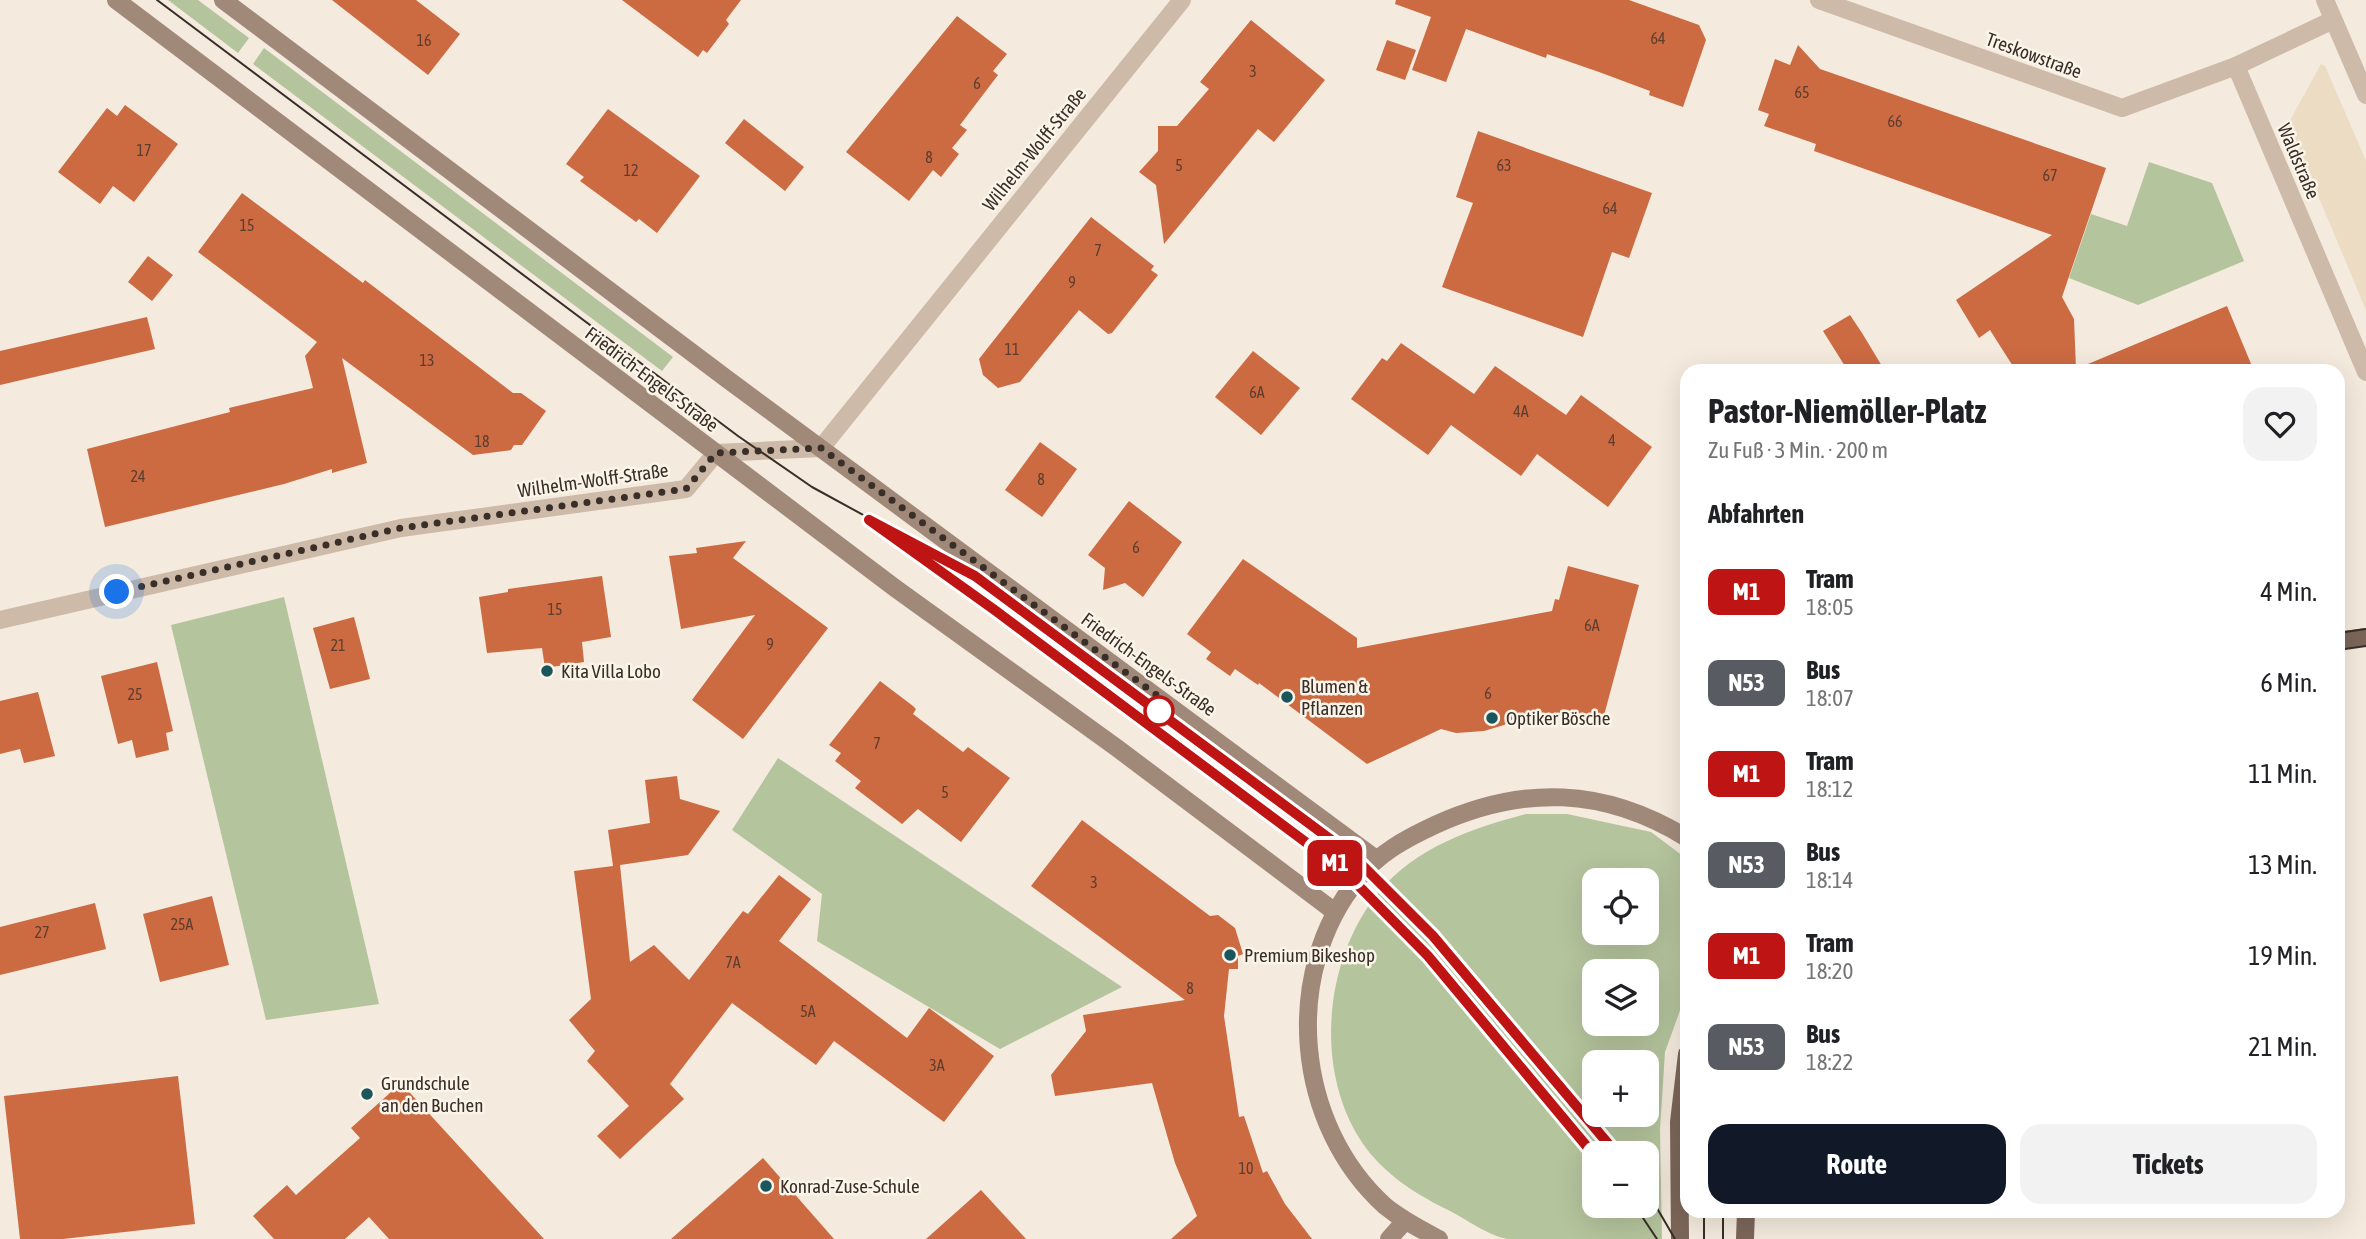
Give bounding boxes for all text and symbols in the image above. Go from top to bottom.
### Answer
street label: Treskowstraße [1983,28,2085,82]
house number: 64 [1650,29,1666,47]
house number: 16 [416,31,432,49]
house number: 3 [1249,62,1257,80]
house number: 6 [973,74,981,92]
street label: Wilhelm-Wolff-Straße [978,83,1090,215]
house number: 65 [1794,83,1810,101]
house number: 66 [1887,112,1903,130]
street label: Waldstraße [2273,120,2325,202]
house number: 17 [136,141,152,159]
house number: 8 [925,148,933,166]
house number: 5 [1175,156,1183,174]
house number: 63 [1496,156,1512,174]
house number: 12 [623,161,639,179]
house number: 67 [2042,166,2058,184]
house number: 64 [1602,199,1618,217]
house number: 15 [239,216,255,234]
house number: 7 [1094,241,1102,259]
house number: 9 [1068,273,1076,291]
street label: Friedrich-Engels-Straße [581,322,723,436]
house number: 11 [1004,340,1020,358]
house number: 13 [419,351,435,369]
house number: 6A [1249,383,1265,401]
button: heart [2243,387,2317,461]
text: Pastor-Niemöller-Platz [1708,392,1986,430]
house number: 4A [1513,402,1529,420]
house number: 4 [1608,431,1616,449]
house number: 18 [474,432,490,450]
text: Zu Fuß · 3 Min. · 200 m [1708,437,1888,463]
street label: Wilhelm-Wolff-Straße [516,459,670,501]
house number: 24 [130,467,146,485]
house number: 8 [1037,470,1045,488]
text: Abfahrten [1708,499,1804,529]
house number: 6 [1132,538,1140,556]
text: Tram [1806,564,1854,594]
your location [99,574,134,609]
text: 4 Min. [2261,577,2317,607]
text: M1 [1733,578,1760,605]
text: 18:05 [1806,594,1854,620]
house number: 15 [547,600,563,618]
street label: Friedrich-Engels-Straße [1077,608,1221,720]
house number: 6A [1584,616,1600,634]
house number: 9 [766,635,774,653]
house number: 21 [330,636,346,654]
text: Bus [1806,655,1840,685]
place label: Kita Villa Lobo [561,660,661,682]
marker: Kita Villa Lobo [539,663,555,679]
text: 6 Min. [2261,668,2317,698]
text: N53 [1728,669,1765,696]
place label: Blumen & Pflanzen [1301,675,1368,719]
house number: 6 [1484,684,1492,702]
house number: 25 [127,685,143,703]
text: 18:07 [1806,685,1854,711]
marker: Blumen & Pflanzen [1279,689,1295,705]
unlabelled marker [1144,696,1174,726]
place label: Optiker Bösche [1506,707,1610,729]
marker: Optiker Bösche [1484,710,1500,726]
house number: 7 [873,734,881,752]
text: Tram [1806,746,1854,776]
text: 11 Min. [2248,759,2317,789]
text: M1 [1733,760,1760,787]
text: 18:12 [1806,776,1853,802]
house number: 5 [941,783,949,801]
text: Bus [1806,837,1840,867]
line badge: M1 [1304,840,1366,886]
text: M1 [1321,849,1349,876]
text: 13 Min. [2248,850,2317,880]
text: N53 [1728,851,1765,878]
text: 18:14 [1806,867,1853,893]
map controls [1582,868,1659,1218]
button: locate [1582,868,1659,945]
house number: 3 [1090,873,1098,891]
house number: 25A [171,915,194,933]
house number: 27 [34,923,50,941]
text: Tram [1806,928,1854,958]
text: 19 Min. [2248,941,2317,971]
text: M1 [1733,942,1760,969]
place label: Premium Bikeshop [1244,944,1375,966]
marker: Premium Bikeshop [1222,947,1238,963]
house number: 7A [725,953,741,971]
text: 18:20 [1806,958,1853,984]
button: layers [1582,959,1659,1036]
house number: 8 [1186,979,1194,997]
house number: 5A [800,1002,816,1020]
text: Bus [1806,1019,1840,1049]
text: 21 Min. [2248,1032,2317,1062]
text: N53 [1728,1033,1765,1060]
text: 18:22 [1806,1049,1853,1075]
button: + [1582,1050,1659,1127]
house number: 3A [929,1056,945,1074]
place label: Grundschule an den Buchen [381,1072,483,1116]
marker: Grundschule an den Buchen [359,1086,375,1102]
button: Route [1708,1124,2006,1204]
button: Tickets [2020,1124,2317,1204]
button: − [1582,1141,1659,1218]
house number: 10 [1238,1159,1254,1177]
place label: Konrad-Zuse-Schule [780,1175,920,1197]
marker: Konrad-Zuse-Schule [758,1178,774,1194]

